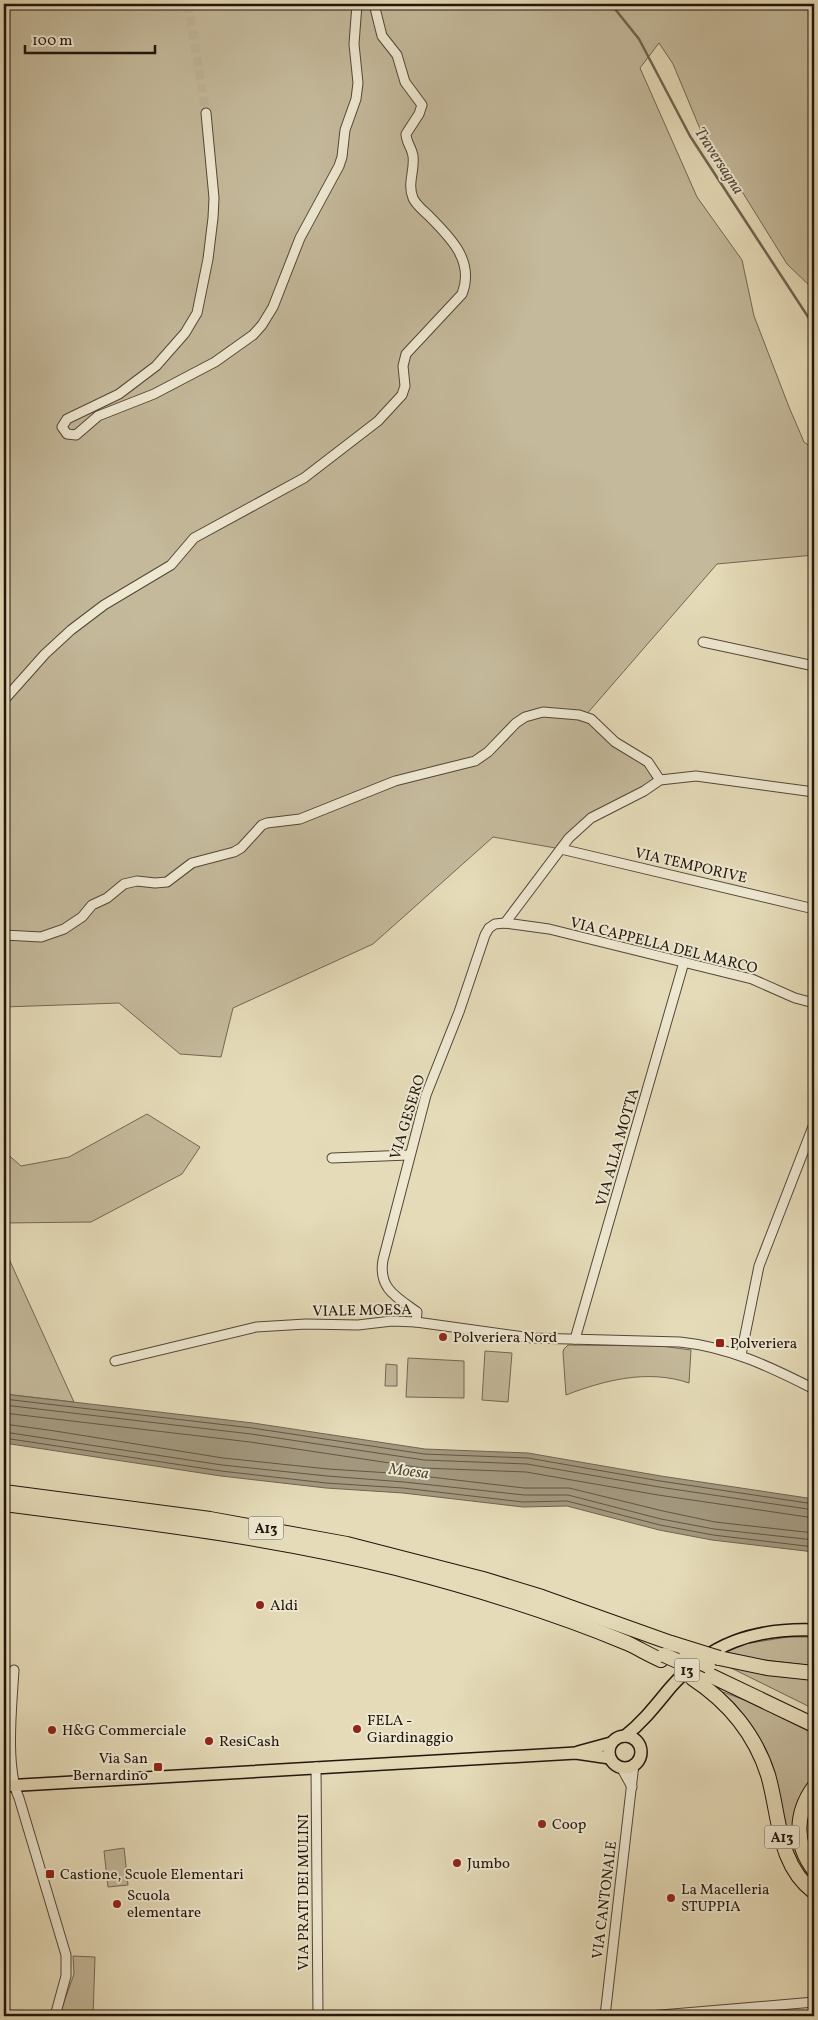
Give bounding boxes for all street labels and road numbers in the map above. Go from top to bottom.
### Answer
street label: VIA TEMPORIVE [632,843,749,890]
street label: VIA CAPPELLA DEL MARCO [568,913,760,980]
street label: VIA GESERO [386,1072,431,1162]
street label: VIA ALLA MOTTA [592,1085,645,1209]
street label: VIALE MOESA [312,1300,412,1323]
road number: A13 [248,1516,284,1540]
road number: 13 [674,1658,700,1682]
street label: VIA PRATI DEI MULINI [294,1814,315,1970]
road number: A13 [764,1825,800,1848]
street label: VIA CANTONALE [588,1840,623,1960]

